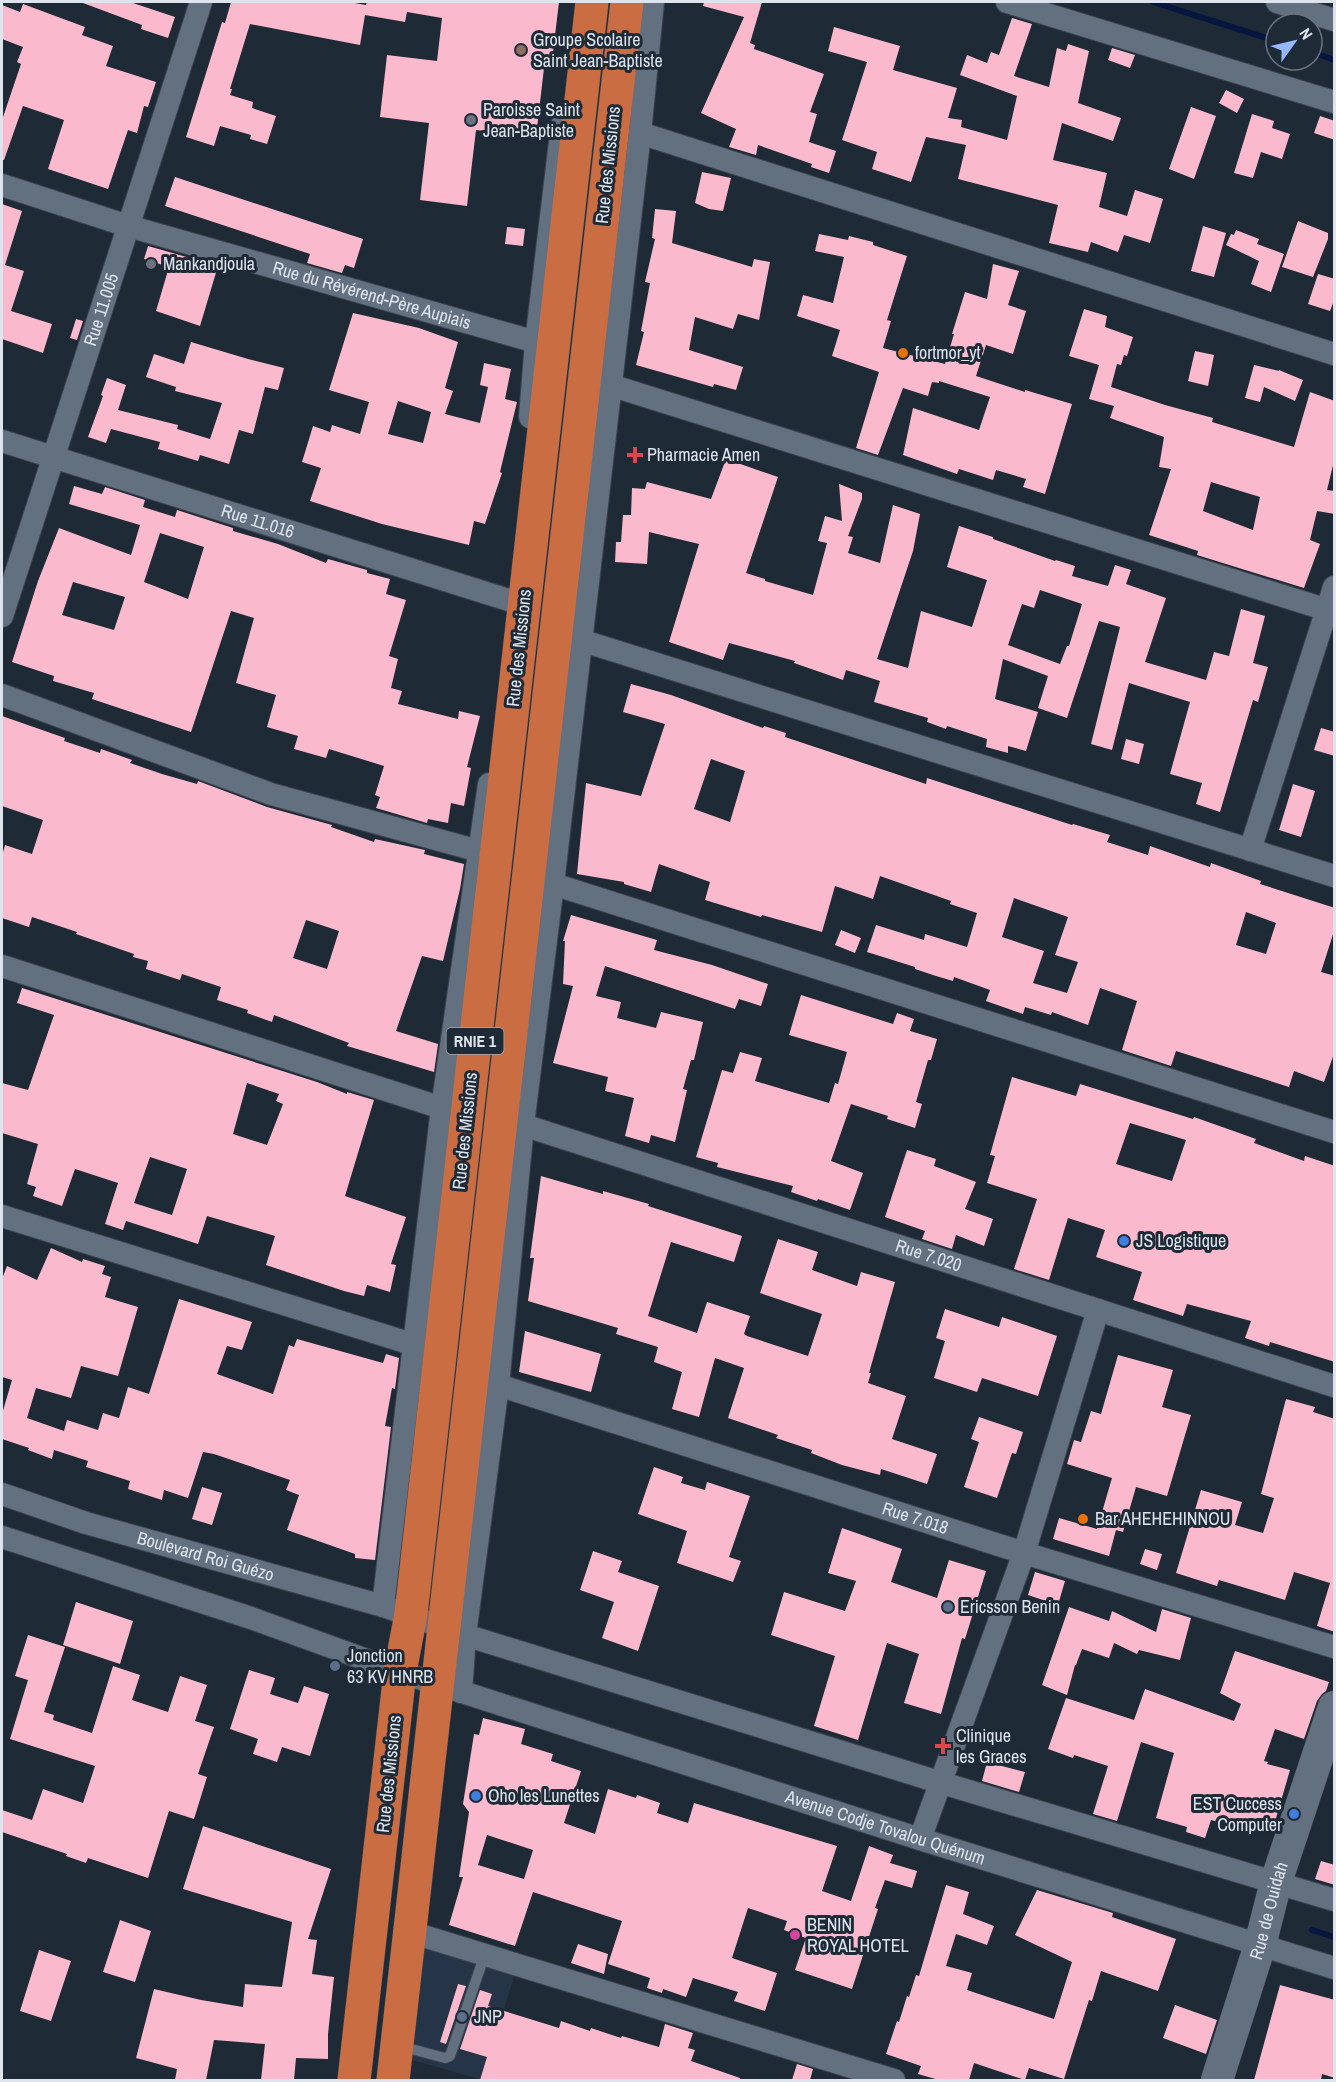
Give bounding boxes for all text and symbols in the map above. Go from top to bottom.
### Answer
north arrow [1264,12,1324,72]
text: N [1295,24,1318,44]
place label: Groupe Scolaire Saint Jean-Baptiste [533,27,663,73]
marker: Groupe Scolaire Saint Jean-Baptiste [514,43,528,57]
place label: Paroisse Saint Jean-Baptiste [483,97,580,143]
street label: Rue des Missions [589,105,626,225]
marker: Paroisse Saint Jean-Baptiste [464,113,478,127]
place label: Mankandjoula [163,251,255,276]
street label: Rue du Révérend-Père Aupiais [270,255,474,335]
marker: Mankandjoula [144,257,158,271]
street label: Rue 11.005 [77,270,124,349]
place label: fortmor_yt [915,340,981,365]
marker: fortmor_yt [896,346,910,360]
place label: Pharmacie Amen [647,442,760,467]
marker: Pharmacie Amen [628,448,642,462]
street label: Rue 11.016 [218,498,298,544]
street label: Rue des Missions [500,588,537,708]
road number: RNIE 1 [446,1028,504,1054]
street label: Rue des Missions [446,1071,483,1191]
place label: JS Logistique [1136,1228,1226,1253]
street label: Rue 7.020 [892,1233,965,1277]
marker: JS Logistique [1117,1234,1131,1248]
street label: Rue 7.018 [879,1496,952,1540]
place label: Bar AHEHEHINNOU [1095,1506,1230,1531]
marker: Bar AHEHEHINNOU [1076,1512,1090,1526]
street label: Boulevard Roi Guézo [134,1525,277,1587]
place label: Ericsson Benin [960,1594,1060,1619]
marker: Ericsson Benin [941,1600,955,1614]
place label: Jonction 63 KV HNRB [347,1643,433,1689]
marker: Jonction 63 KV HNRB [328,1659,342,1673]
street label: Rue des Missions [370,1714,407,1834]
place label: Clinique les Graces [956,1723,1027,1769]
marker: Clinique les Graces [934,1737,952,1755]
place label: Oho les Lunettes [488,1783,600,1808]
street label: Avenue Codje Tovalou Quénum [782,1783,988,1871]
marker: Oho les Lunettes [469,1789,483,1803]
place label: EST Cuccess Computer [1193,1791,1282,1837]
marker: EST Cuccess Computer [1287,1807,1301,1821]
street label: Rue de Ouidah [1243,1859,1294,1963]
place label: BENIN ROYAL HOTEL [807,1912,909,1958]
marker: BENIN ROYAL HOTEL [788,1928,802,1942]
place label: JNP [474,2004,502,2029]
marker: JNP [455,2010,469,2024]

